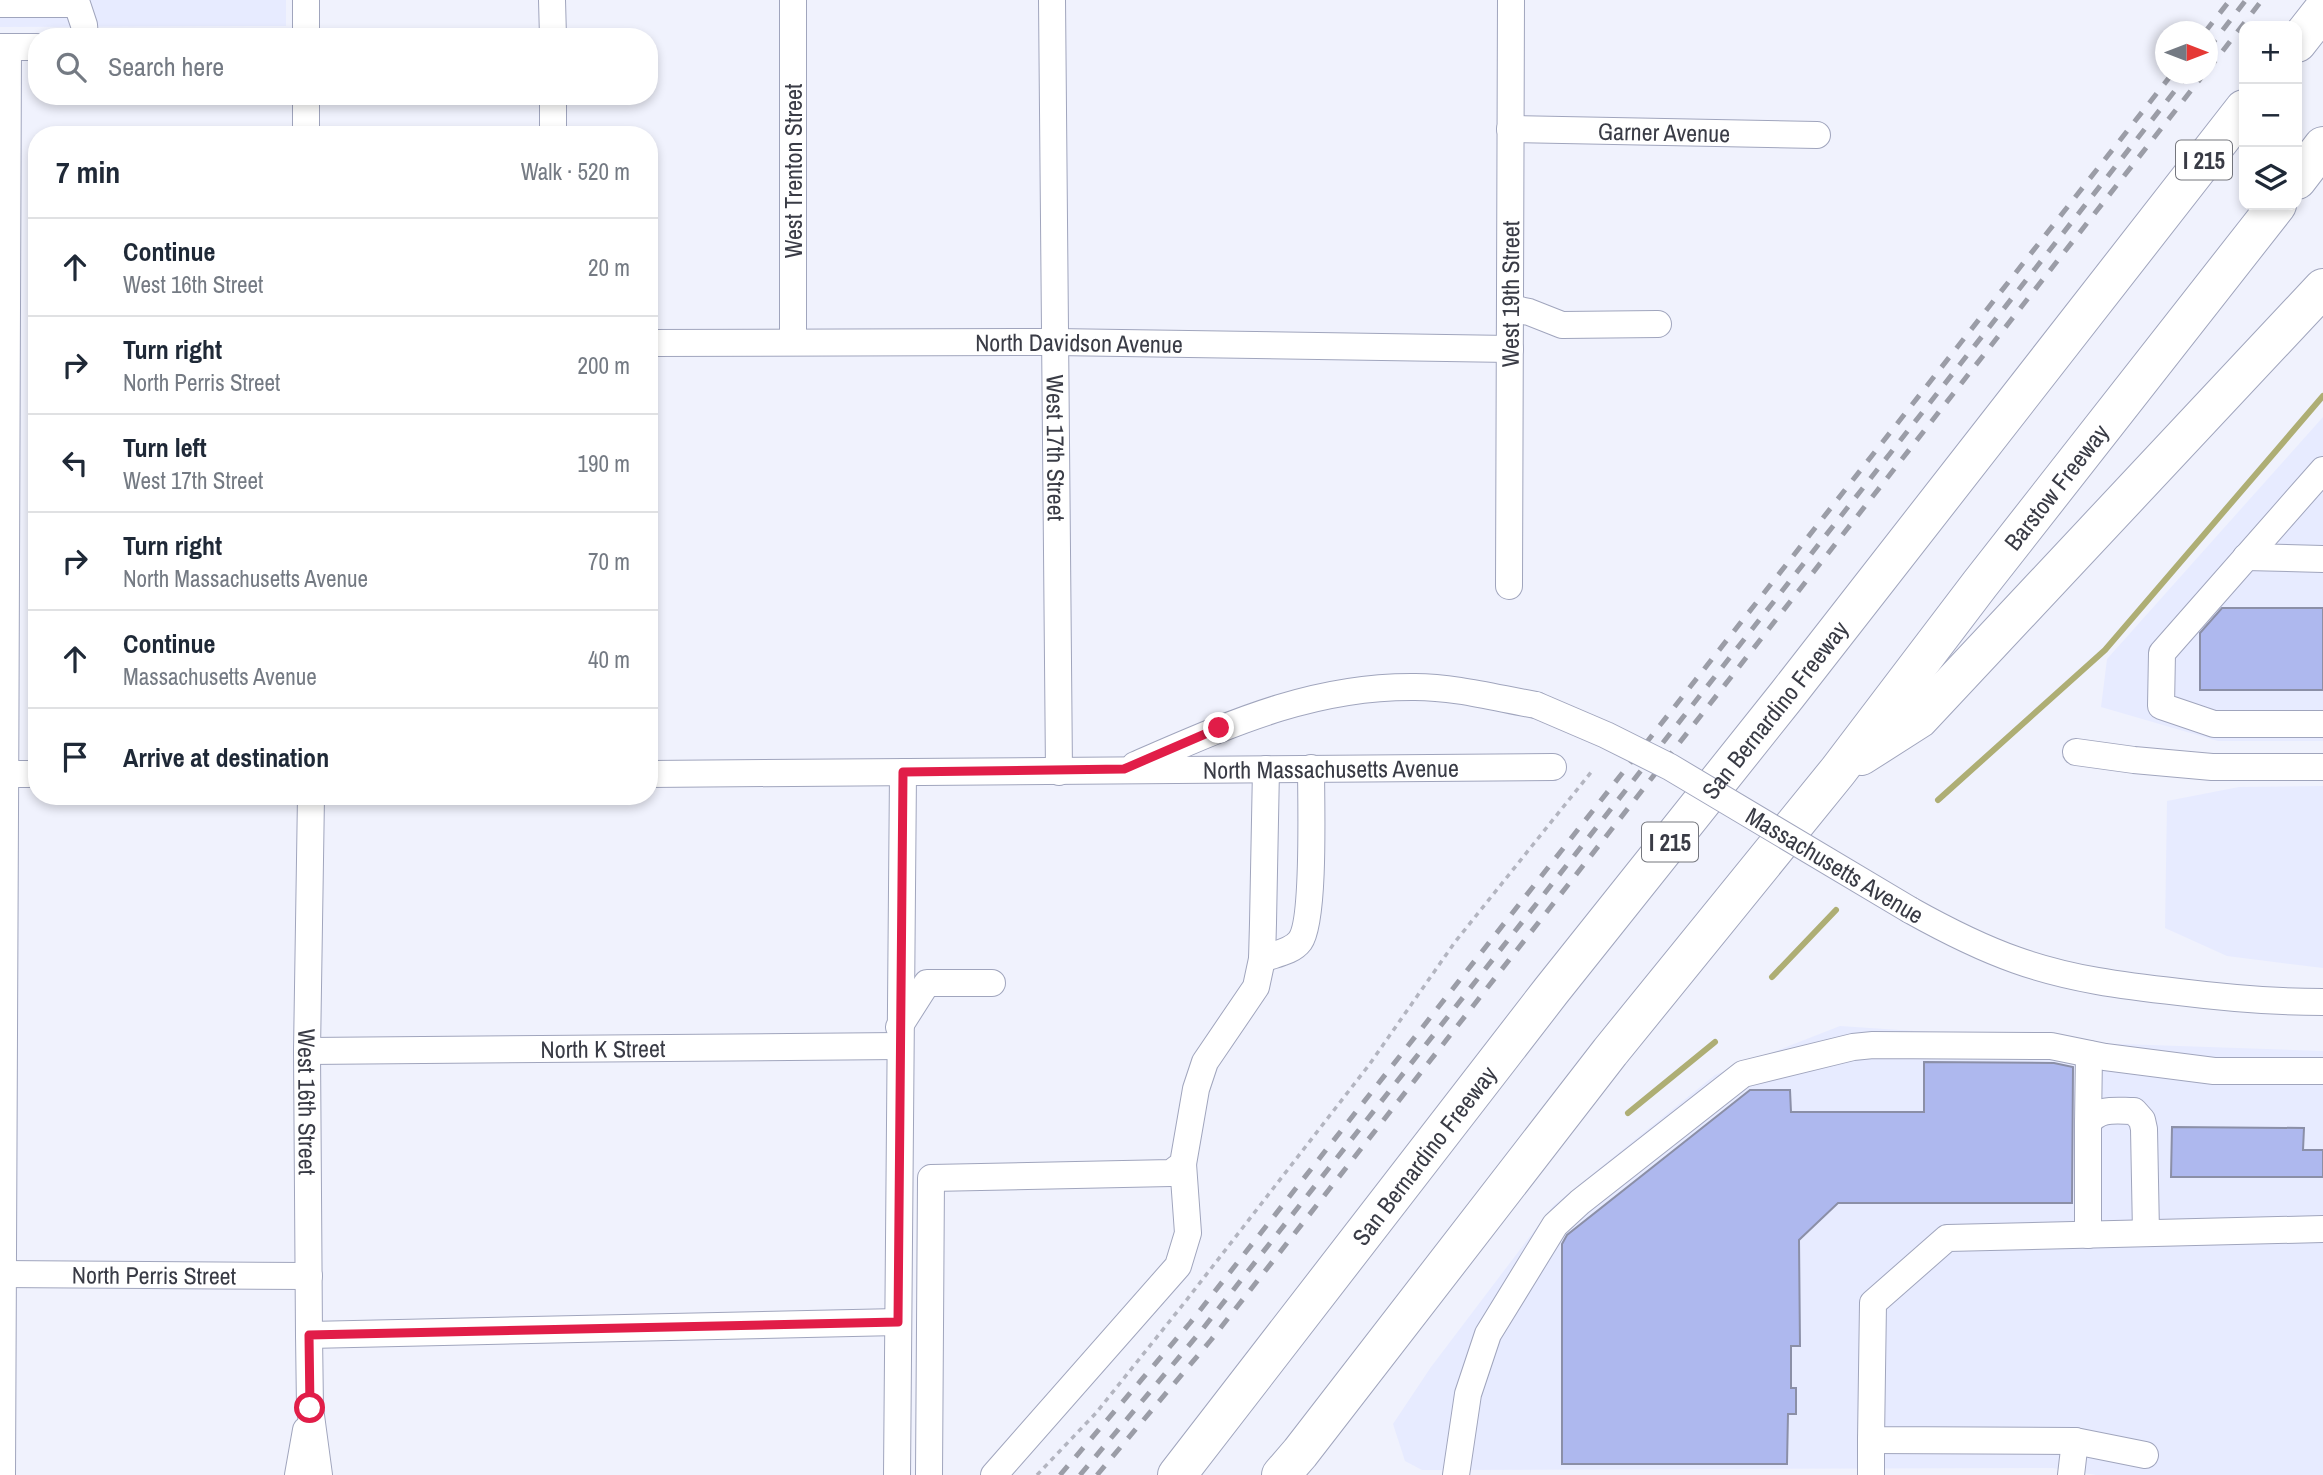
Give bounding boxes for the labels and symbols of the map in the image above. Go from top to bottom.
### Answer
north arrow [2155,21,2218,84]
street label: West Trenton Street [777,83,809,258]
street label: Garner Avenue [1598,115,1730,149]
road number: I 215 [2176,140,2232,180]
street label: West 19th Street [1494,220,1526,367]
street label: North Davidson Avenue [975,326,1183,360]
street label: West 17th Street [1039,375,1073,522]
street label: Barstow Freeway [1997,417,2116,557]
street label: San Bernardino Freeway [1694,614,1855,806]
route end [1203,712,1234,743]
street label: North Massachusetts Avenue [1203,752,1459,786]
street label: Massachusetts Avenue [1740,799,1930,931]
road number: I 215 [1642,822,1698,862]
street label: West 16th Street [291,1029,324,1176]
street label: North K Street [540,1032,666,1065]
street label: San Bernardino Freeway [1344,1059,1504,1252]
street label: North Perris Street [72,1258,237,1292]
route start [294,1392,325,1423]

